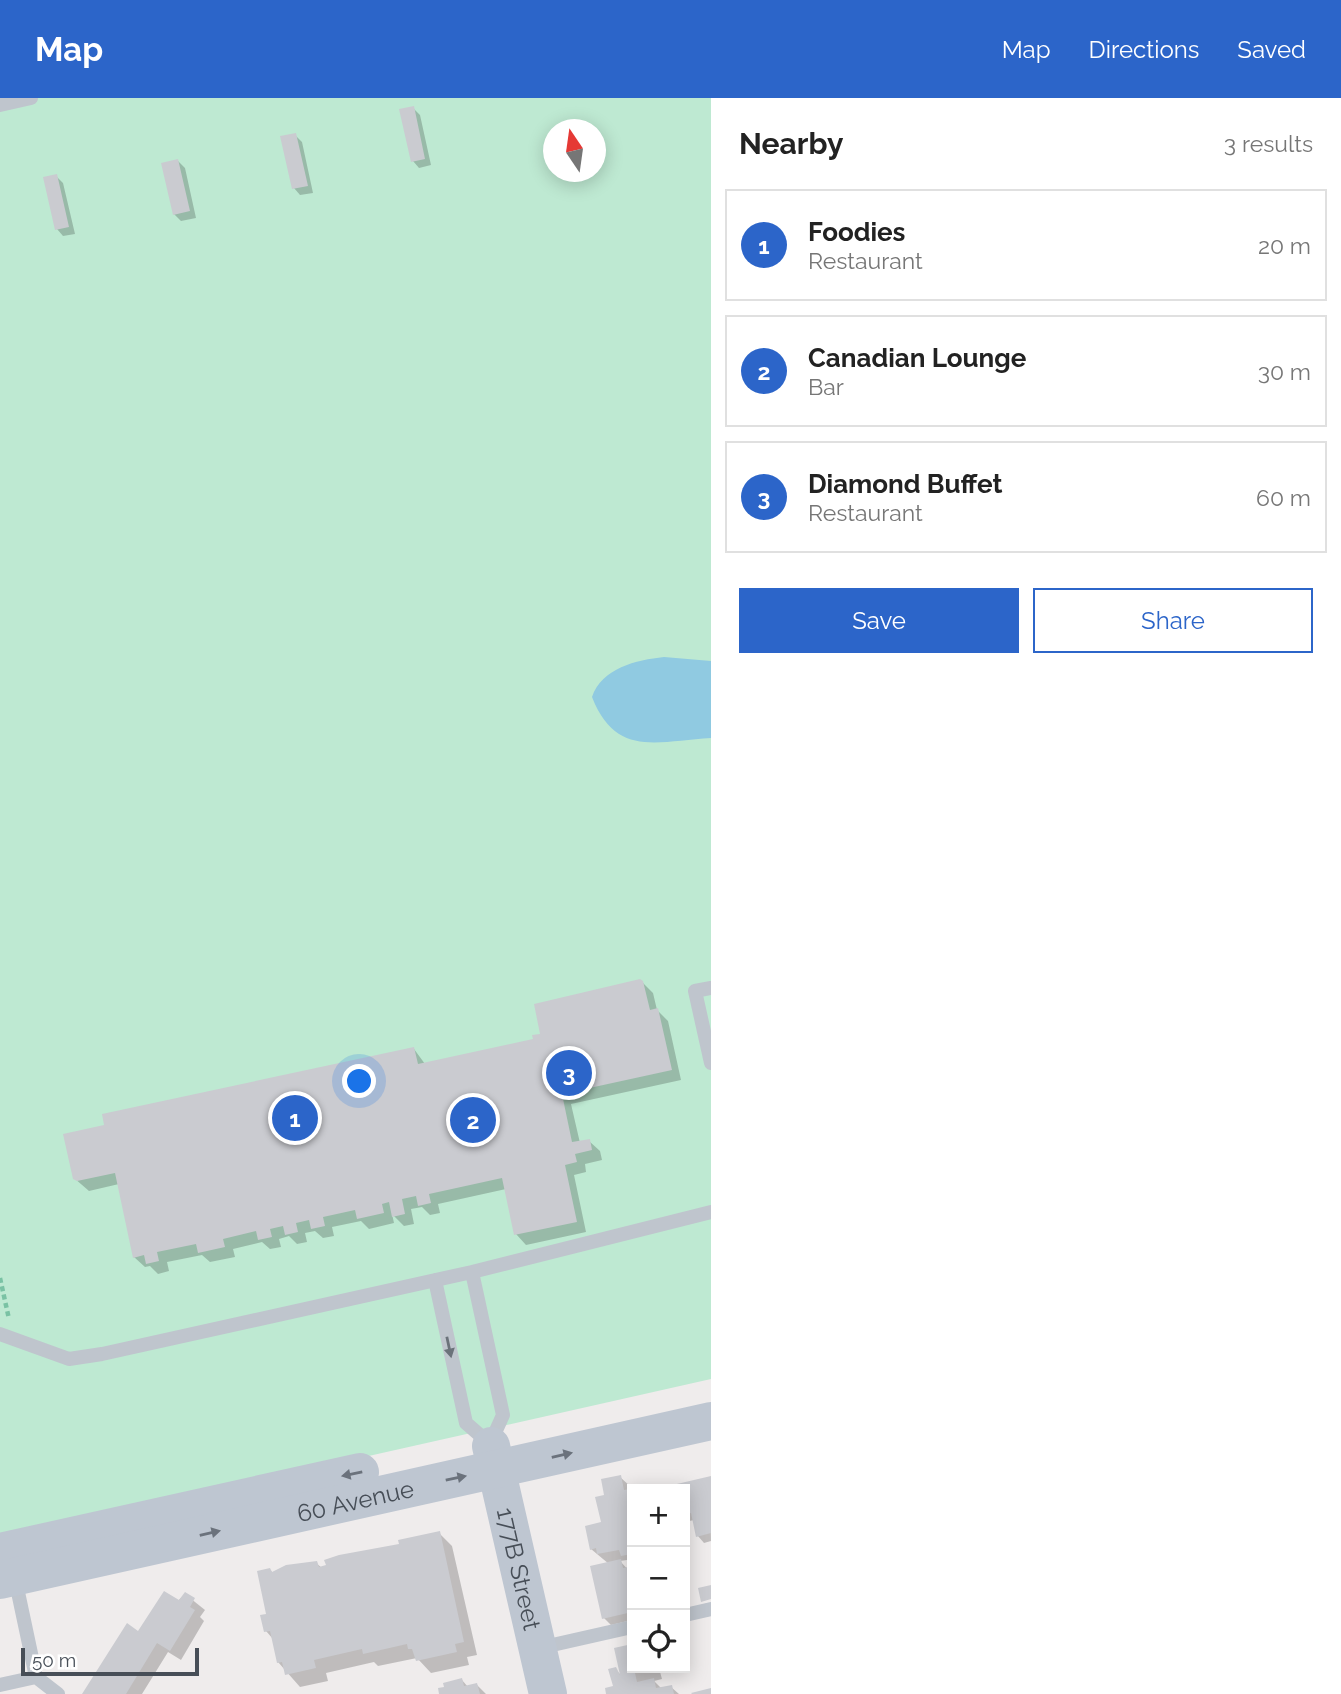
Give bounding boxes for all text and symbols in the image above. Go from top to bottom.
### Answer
text: Map [35,30,103,69]
text: Map [1002,35,1051,64]
text: Directions [1089,35,1199,64]
text: Saved [1237,35,1306,64]
north arrow [543,119,606,182]
text: Nearby [739,126,843,161]
text: 3 results [1224,130,1313,157]
text: Foodies [808,217,905,247]
text: 1 [758,232,770,259]
text: 20 m [1258,232,1311,259]
text: Restaurant [808,247,923,274]
text: Canadian Lounge [808,343,1026,373]
text: 2 [758,358,770,385]
text: 30 m [1258,358,1311,385]
text: Bar [808,373,844,400]
text: Diamond Buffet [808,469,1002,499]
text: 3 [758,484,770,511]
text: 60 m [1256,484,1311,511]
text: Restaurant [808,499,923,526]
button: Save [739,588,1019,653]
button: Share [1033,588,1313,653]
pin: 3 [546,1047,592,1099]
your location [342,1064,376,1098]
pin: 1 [272,1092,318,1144]
pin: 2 [450,1094,496,1146]
one-way arrow [444,1336,455,1358]
one-way arrow [552,1449,574,1460]
one-way arrow [341,1469,363,1480]
street label: 60 Avenue [294,1473,416,1528]
one-way arrow [445,1473,467,1484]
map controls [627,1484,690,1673]
button: + [627,1484,690,1547]
street label: 177B Street [491,1505,547,1633]
one-way arrow [199,1527,221,1538]
button: − [627,1547,690,1610]
button: locate [627,1610,690,1673]
scale bar [21,1645,200,1677]
text: 50 m [32,1649,76,1671]

